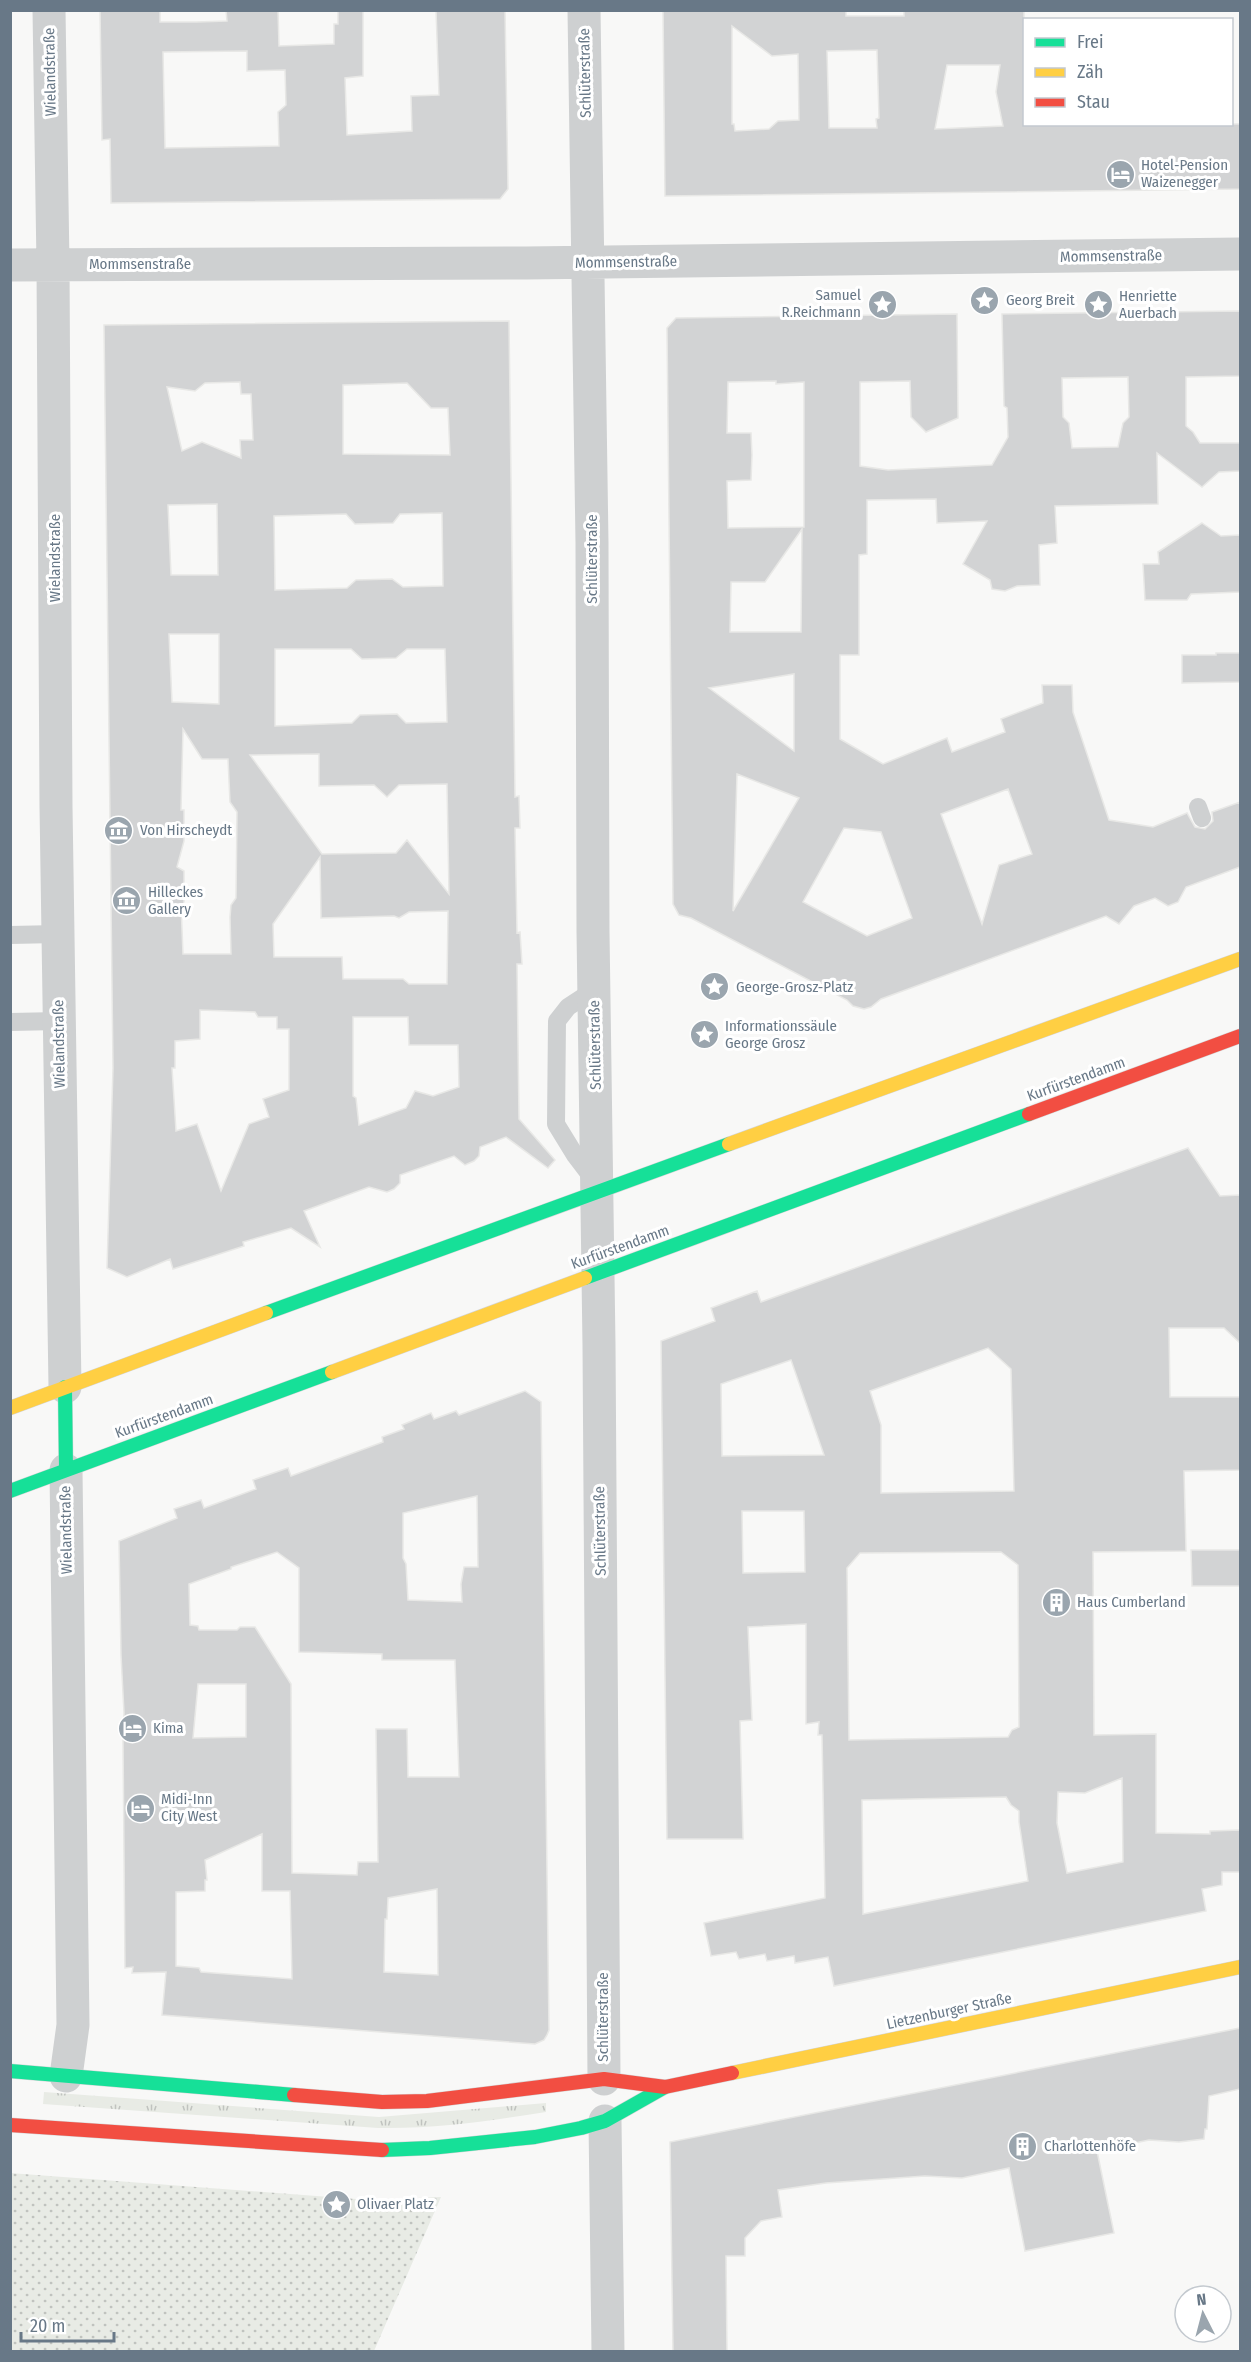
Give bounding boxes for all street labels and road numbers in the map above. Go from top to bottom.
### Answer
street label: Wielandstraße [40,28,60,116]
street label: Schlüterstraße [575,28,595,118]
street label: Mommsenstraße [1060,246,1162,266]
street label: Mommsenstraße [575,252,677,272]
street label: Mommsenstraße [89,255,191,273]
street label: Wielandstraße [46,514,64,602]
street label: Schlüterstraße [583,514,601,604]
street label: Wielandstraße [49,1000,69,1088]
street label: Schlüterstraße [585,1000,605,1090]
street label: Kurfürstendamm [1024,1053,1128,1105]
street label: Kurfürstendamm [568,1221,672,1273]
street label: Kurfürstendamm [112,1390,216,1442]
street label: Wielandstraße [56,1486,76,1574]
street label: Schlüterstraße [590,1486,610,1576]
street label: Schlüterstraße [594,1972,612,2062]
street label: Lietzenburger Straße [885,1989,1013,2033]

